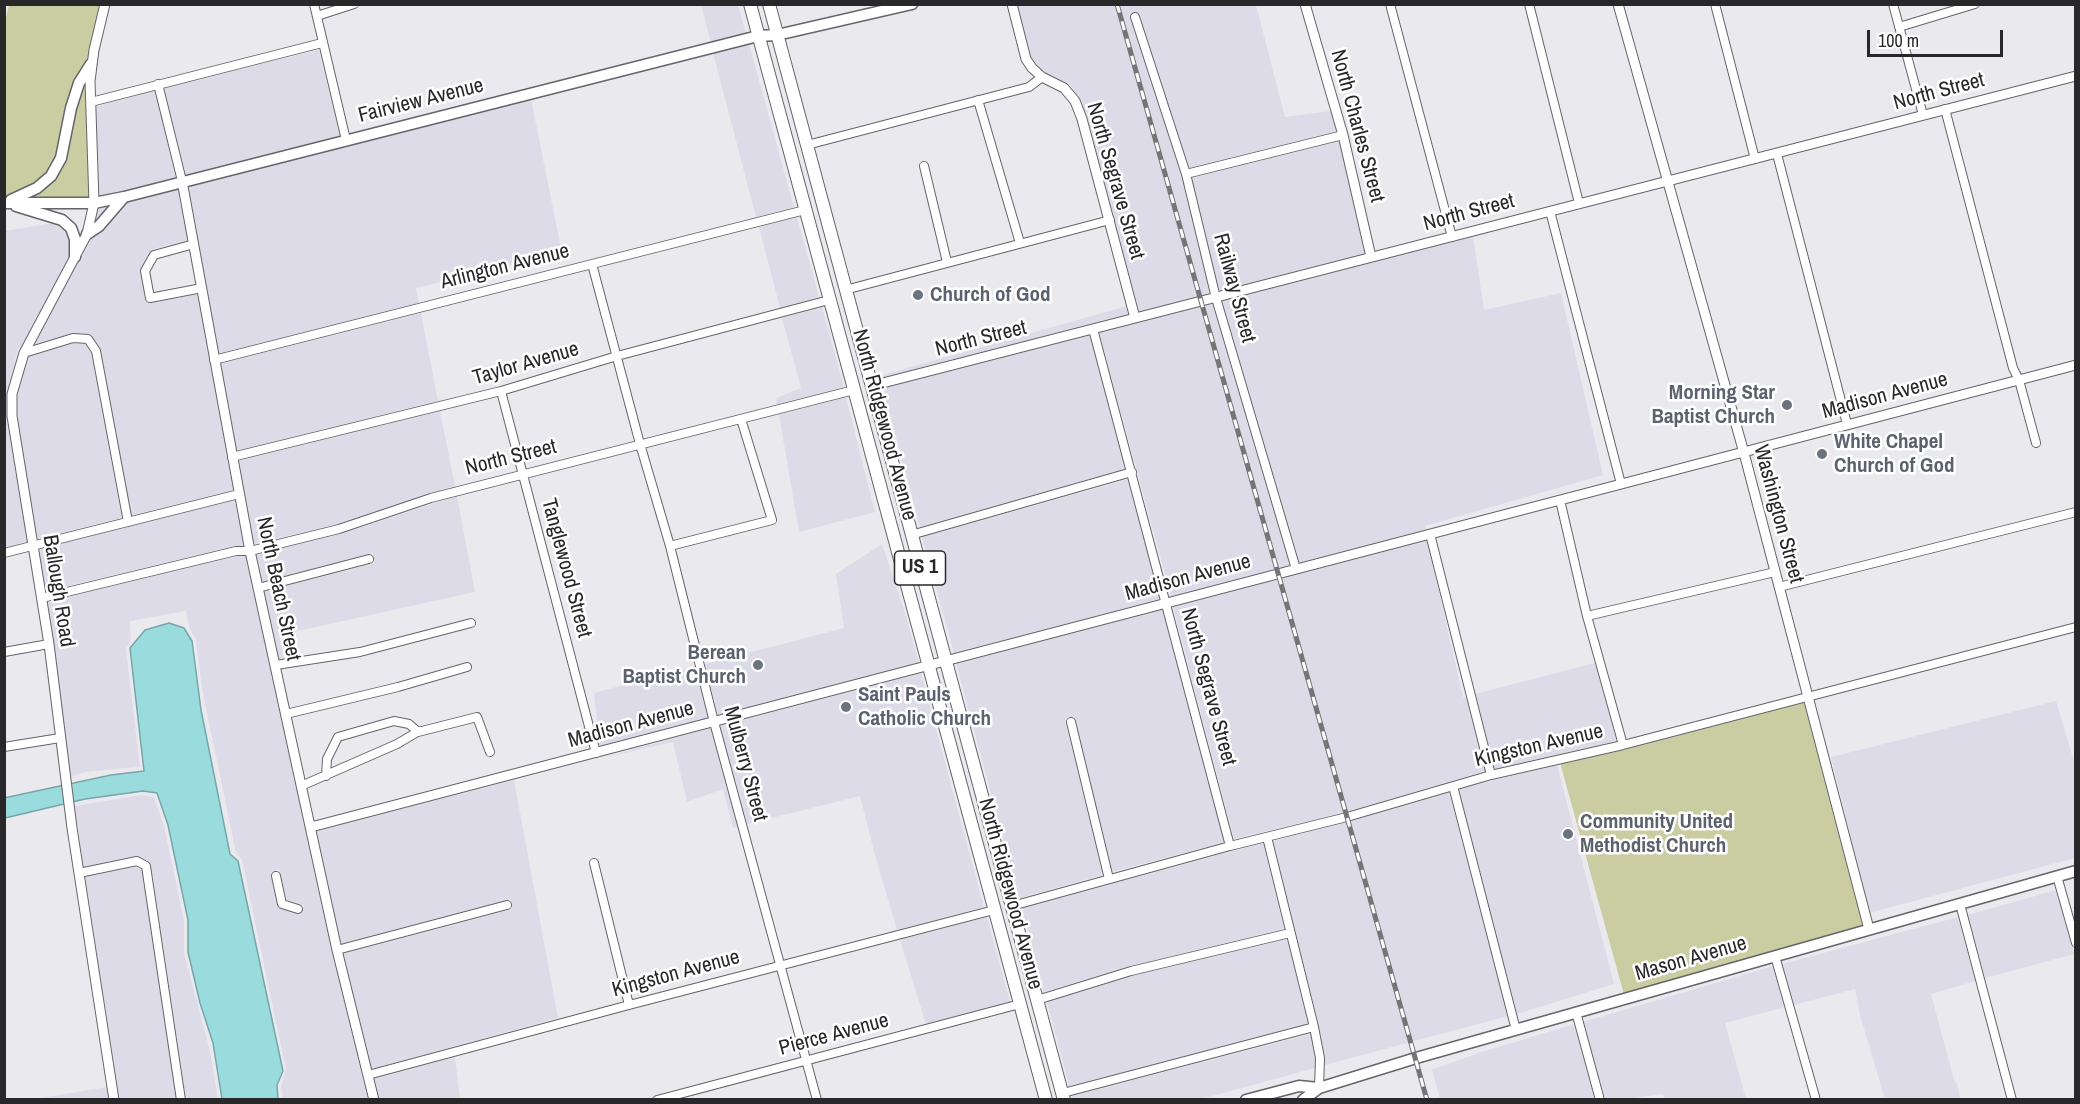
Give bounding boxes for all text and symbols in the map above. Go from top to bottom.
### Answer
scale bar [1870,18,2006,56]
text: 100 m [1878,28,1919,53]
street label: North Charles Street [1325,47,1389,205]
street label: North Street [1891,68,1987,116]
street label: Fairview Avenue [356,73,486,129]
street label: North Segrave Street [1081,100,1149,262]
street label: North Street [1421,189,1517,237]
street label: Railway Street [1207,231,1261,345]
street label: Arlington Avenue [438,239,572,295]
place label: Church of God [930,282,1051,308]
marker: Church of God [911,288,925,302]
street label: North Street [933,316,1029,362]
street label: North Ridgewood Avenue [846,327,922,523]
street label: Taylor Avenue [470,337,582,391]
street label: Madison Avenue [1819,367,1951,425]
place label: Morning Star Baptist Church [1652,380,1775,430]
marker: Morning Star Baptist Church [1780,398,1794,412]
place label: White Chapel Church of God [1834,429,1955,479]
street label: North Street [463,435,559,481]
street label: Washington Street [1747,442,1809,586]
marker: White Chapel Church of God [1815,447,1829,461]
street label: Tanglewood Street [535,496,597,640]
street label: North Beach Street [250,515,306,663]
street label: Ballough Road [37,533,79,649]
street label: Madison Avenue [1122,549,1254,607]
road number: US 1 [894,551,946,585]
street label: North Segrave Street [1175,606,1241,768]
place label: Berean Baptist Church [623,640,746,690]
marker: Berean Baptist Church [751,658,765,672]
place label: Saint Pauls Catholic Church [858,682,991,732]
street label: Madison Avenue [565,696,697,754]
marker: Saint Pauls Catholic Church [839,700,853,714]
street label: Mulberry Street [718,704,772,824]
street label: Kingston Avenue [1472,719,1606,773]
street label: North Ridgewood Avenue [972,796,1048,992]
place label: Community United Methodist Church [1580,809,1733,859]
marker: Community United Methodist Church [1561,827,1575,841]
street label: Mason Avenue [1632,931,1750,987]
street label: Kingston Avenue [610,945,742,1003]
street label: Pierce Avenue [776,1008,892,1062]

